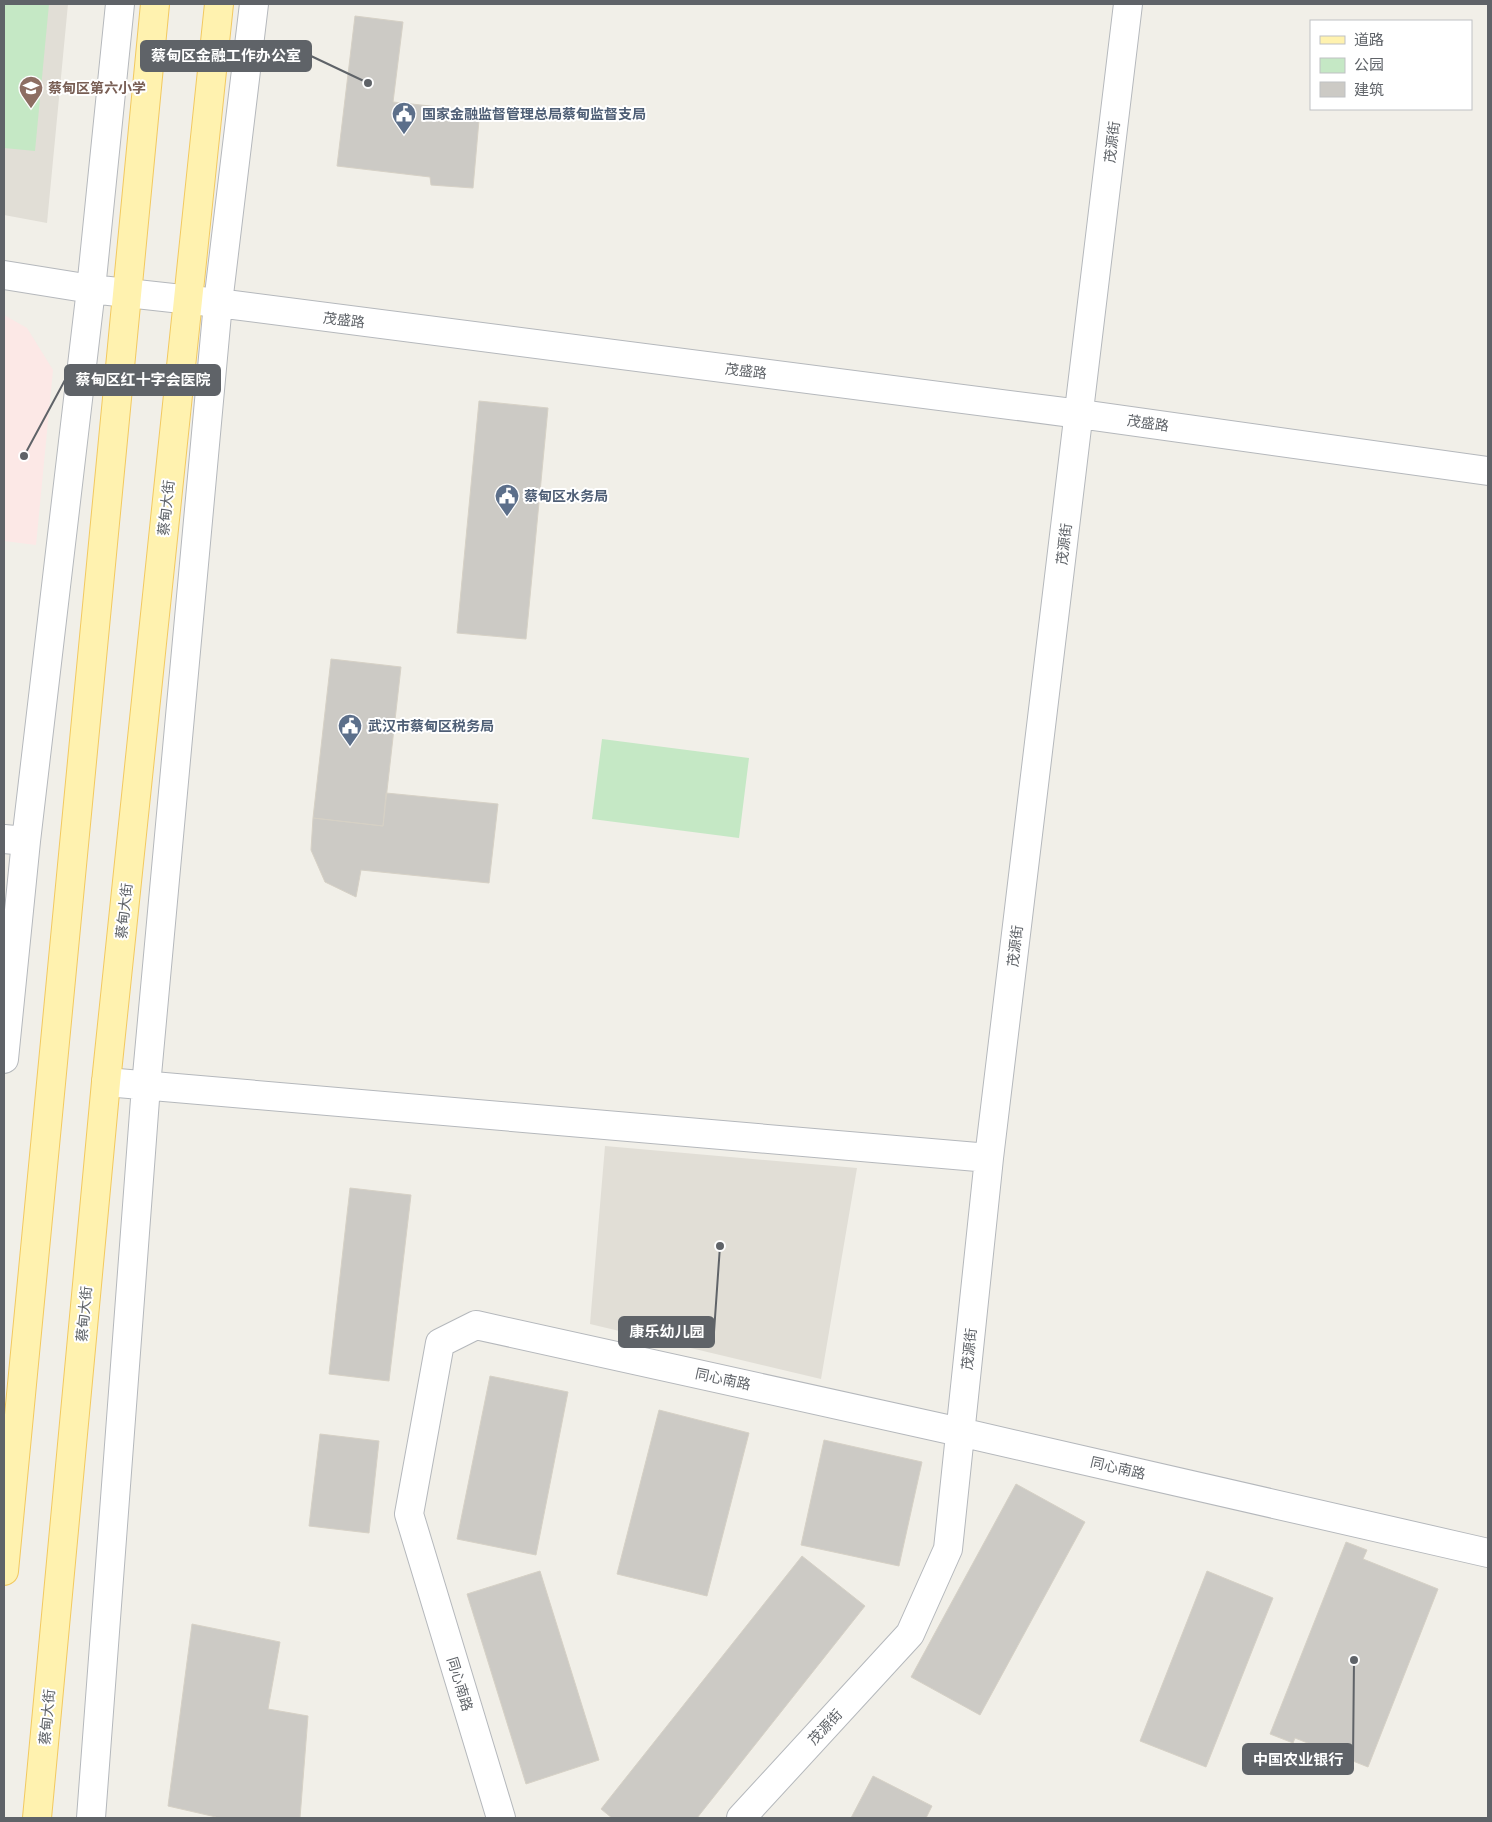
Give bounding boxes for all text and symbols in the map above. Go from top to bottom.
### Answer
legend [1310,20,1472,110]
text: 道路 [1354,31,1384,49]
callout: 蔡甸区金融工作办公室 [141,41,311,71]
text: 蔡甸区金融工作办公室 [151,47,301,65]
text: 公园 [1354,56,1384,74]
school or university icon: 蔡甸区第六小学 [18,75,44,109]
place label: 蔡甸区第六小学 [48,80,146,97]
text: 建筑 [1354,81,1384,99]
public building icon: 国家金融监督管理总局蔡甸监督支局 [391,101,417,135]
place label: 国家金融监督管理总局蔡甸监督支局 [422,106,646,123]
street label: 茂源街 [1102,120,1123,164]
street label: 茂盛路 [322,310,366,331]
street label: 茂盛路 [724,361,768,382]
callout: 蔡甸区红十字会医院 [65,365,220,395]
text: 蔡甸区红十字会医院 [75,371,211,389]
street label: 茂盛路 [1126,412,1170,435]
street label: 蔡甸大街 [155,479,178,537]
public building icon: 蔡甸区水务局 [494,483,520,517]
place label: 蔡甸区水务局 [524,488,608,505]
street label: 茂源街 [1054,522,1075,566]
public building icon: 武汉市蔡甸区税务局 [337,713,363,747]
place label: 武汉市蔡甸区税务局 [368,718,494,735]
street label: 蔡甸大街 [113,882,136,940]
street label: 茂源街 [1005,924,1026,968]
street label: 蔡甸大街 [74,1285,95,1343]
callout: 康乐幼儿园 [619,1317,714,1347]
text: 康乐幼儿园 [629,1323,705,1341]
street label: 茂源街 [959,1327,980,1371]
street label: 同心南路 [694,1365,752,1394]
street label: 同心南路 [1089,1454,1147,1483]
street label: 同心南路 [443,1655,476,1713]
street label: 蔡甸大街 [37,1688,58,1746]
street label: 茂源街 [805,1706,846,1748]
callout: 中国农业银行 [1243,1744,1353,1774]
text: 中国农业银行 [1253,1751,1343,1769]

